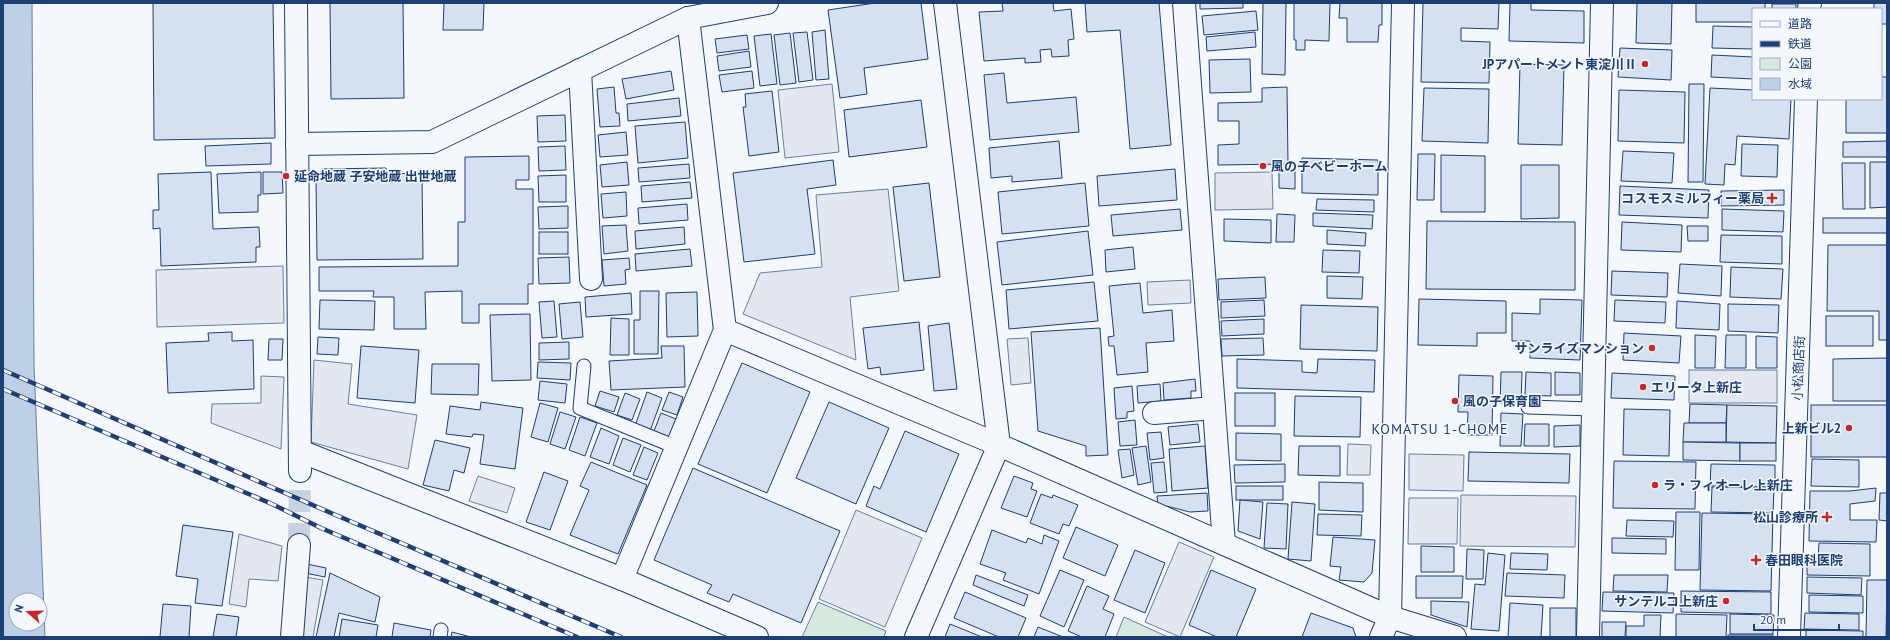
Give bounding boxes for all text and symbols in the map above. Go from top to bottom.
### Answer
legend [1752,8,1882,100]
text: 道路 [1788,16,1812,31]
text: 鉄道 [1788,36,1812,51]
place label: JPアパートメント東淀川Ⅱ [1481,56,1637,73]
text: 公園 [1788,56,1812,71]
marker: JPアパートメント東淀川Ⅱ [1640,59,1650,69]
text: 水域 [1788,76,1812,91]
place label: 風の子ベビーホーム [1271,158,1388,175]
marker: 風の子ベビーホーム [1258,161,1268,171]
place label: 延命地蔵 子安地蔵 出世地蔵 [294,168,457,185]
marker: 延命地蔵 子安地蔵 出世地蔵 [281,171,291,181]
place label: コスモスミルフィー薬局 [1621,190,1764,207]
marker: コスモスミルフィー薬局 [1767,193,1777,203]
street label: 小松商店街 [1789,335,1808,401]
place label: サンライズマンション [1514,340,1644,357]
marker: サンライズマンション [1647,343,1657,353]
place label: エリータ上新庄 [1651,379,1742,396]
marker: エリータ上新庄 [1638,382,1648,392]
place label: 風の子保育園 [1463,393,1541,410]
marker: 風の子保育園 [1450,396,1460,406]
district label: KOMATSU 1-CHOME [1371,420,1509,438]
place label: 上新ビル2 [1782,420,1841,437]
marker: 上新ビル2 [1844,423,1854,433]
place label: ラ・フィオーレ上新庄 [1663,477,1793,494]
marker: ラ・フィオーレ上新庄 [1650,480,1660,490]
place label: 松山診療所 [1753,509,1818,526]
marker: 松山診療所 [1821,511,1833,523]
place label: 春田眼科医院 [1765,552,1843,569]
marker: 春田眼科医院 [1750,554,1762,566]
north arrow [8,592,48,632]
place label: サンテルコ上新庄 [1614,593,1718,610]
marker: サンテルコ上新庄 [1721,596,1731,606]
text: N [11,603,26,614]
scale bar [1754,606,1839,632]
text: 20 m [1760,612,1786,627]

